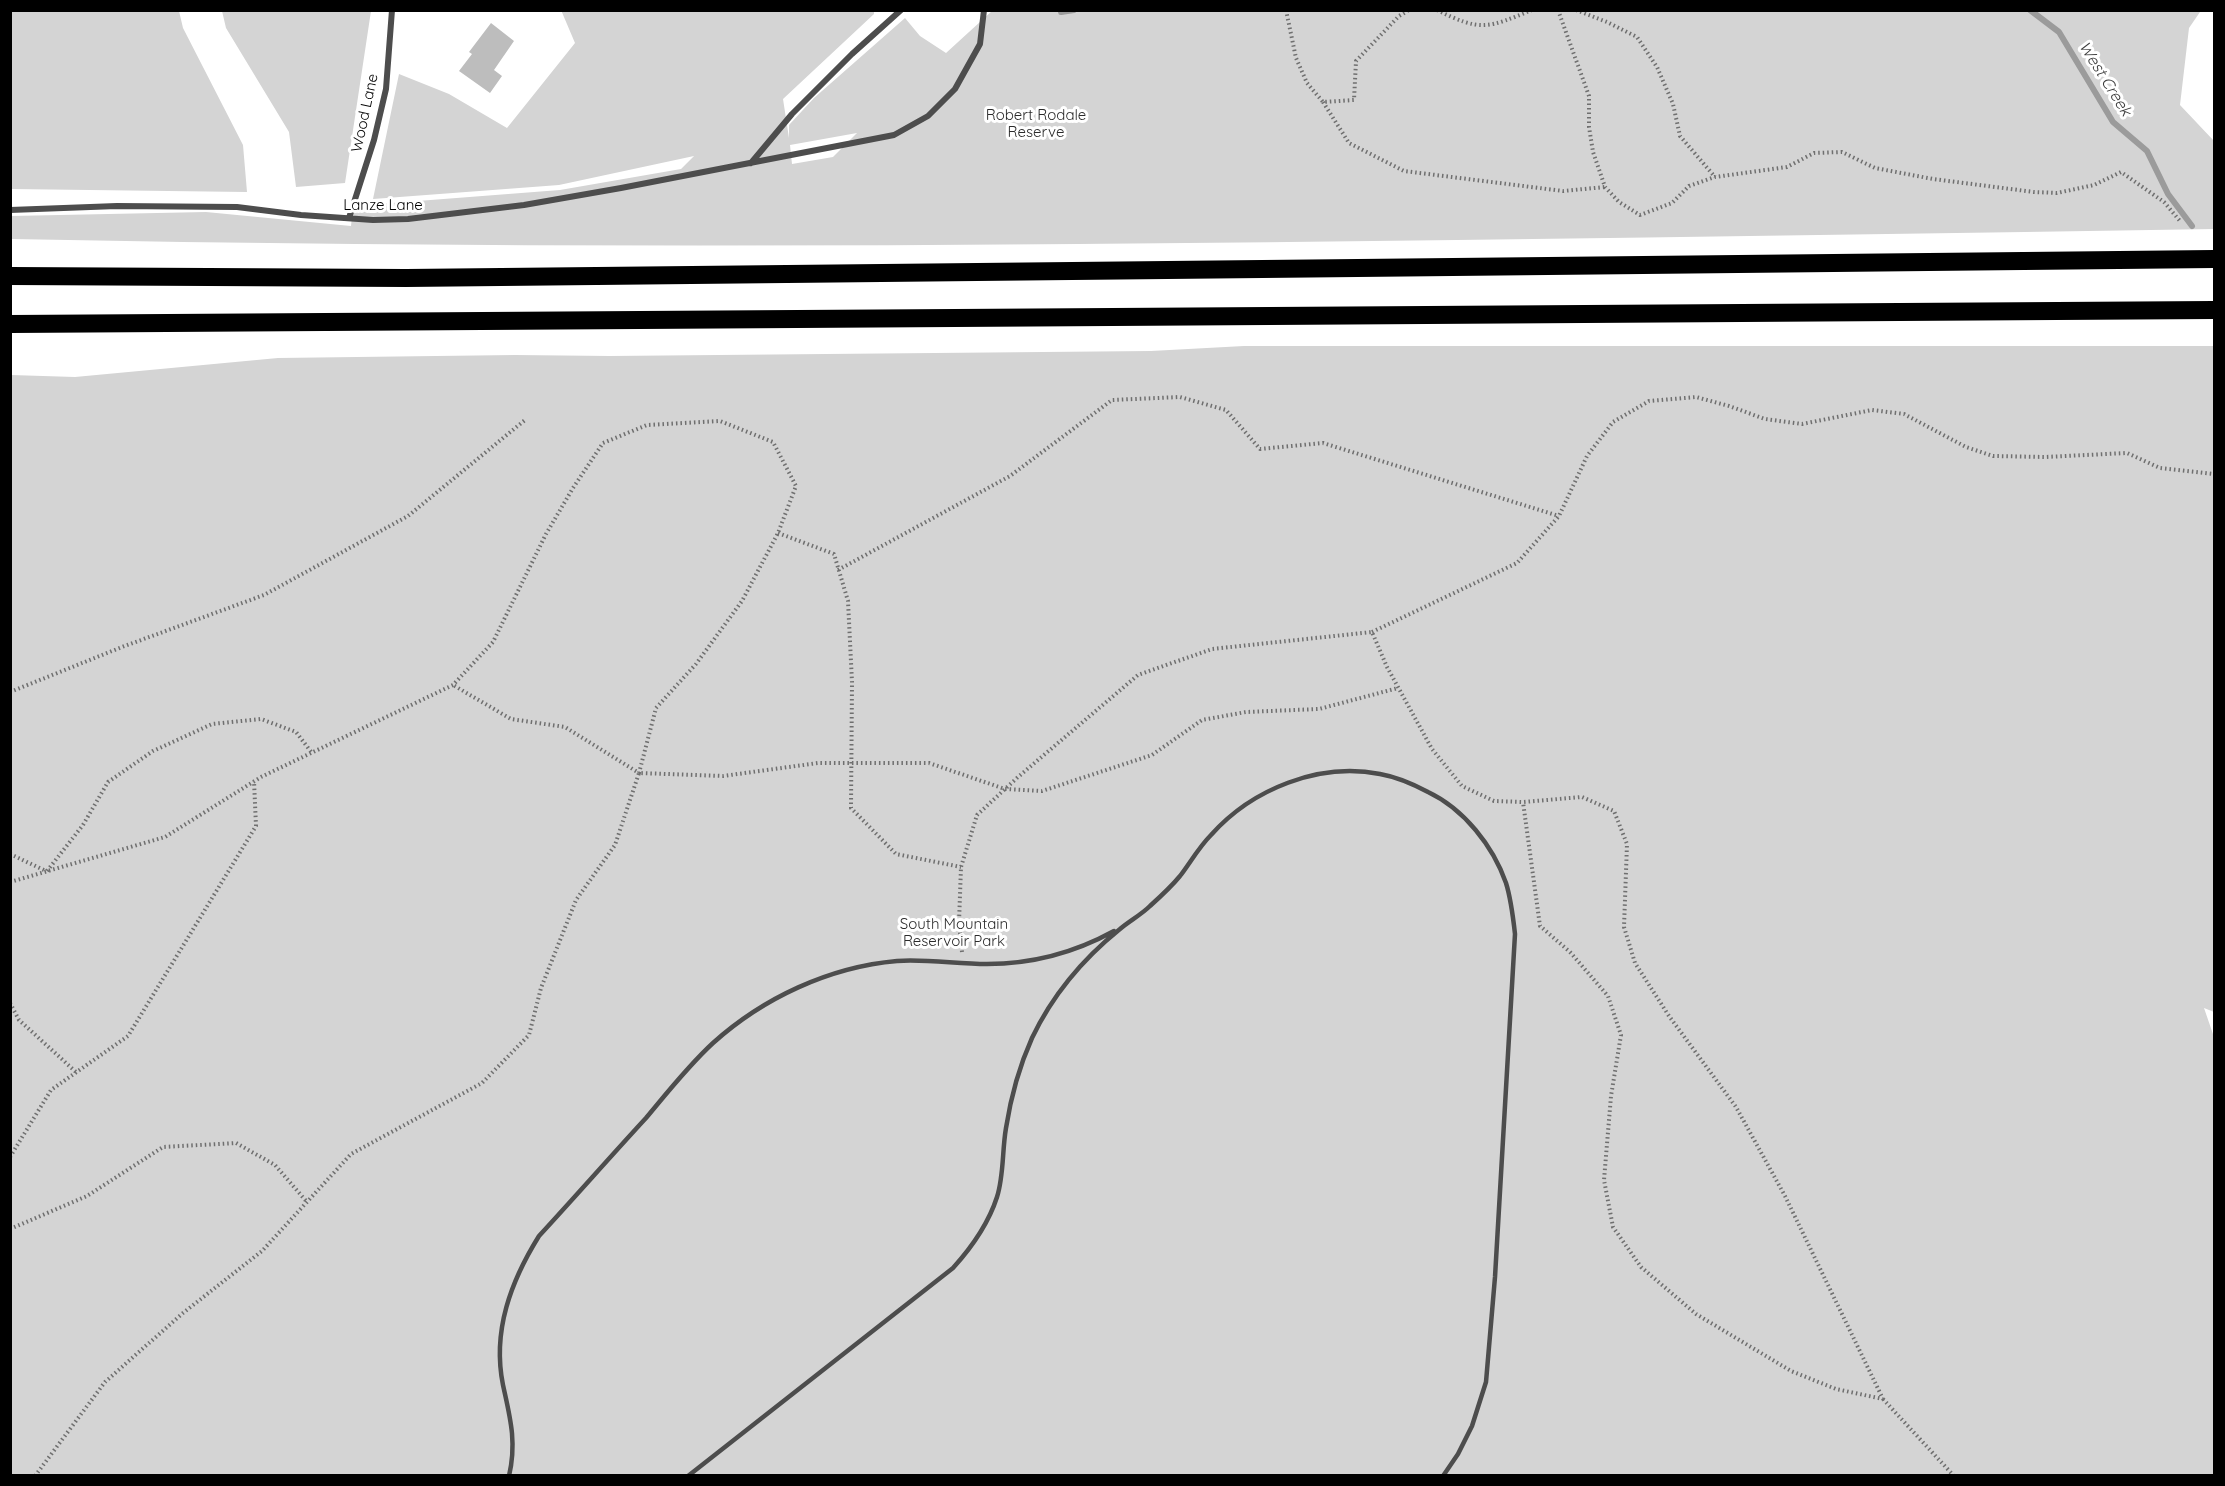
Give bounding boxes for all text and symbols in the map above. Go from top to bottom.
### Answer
water label: West Creek [2074,38,2136,120]
street label: Wood Lane [348,72,382,154]
park label: Robert Rodale Reserve [986,106,1086,141]
street label: Lanze Lane [343,196,423,214]
park label: South Mountain Reservoir Park [900,915,1008,950]

